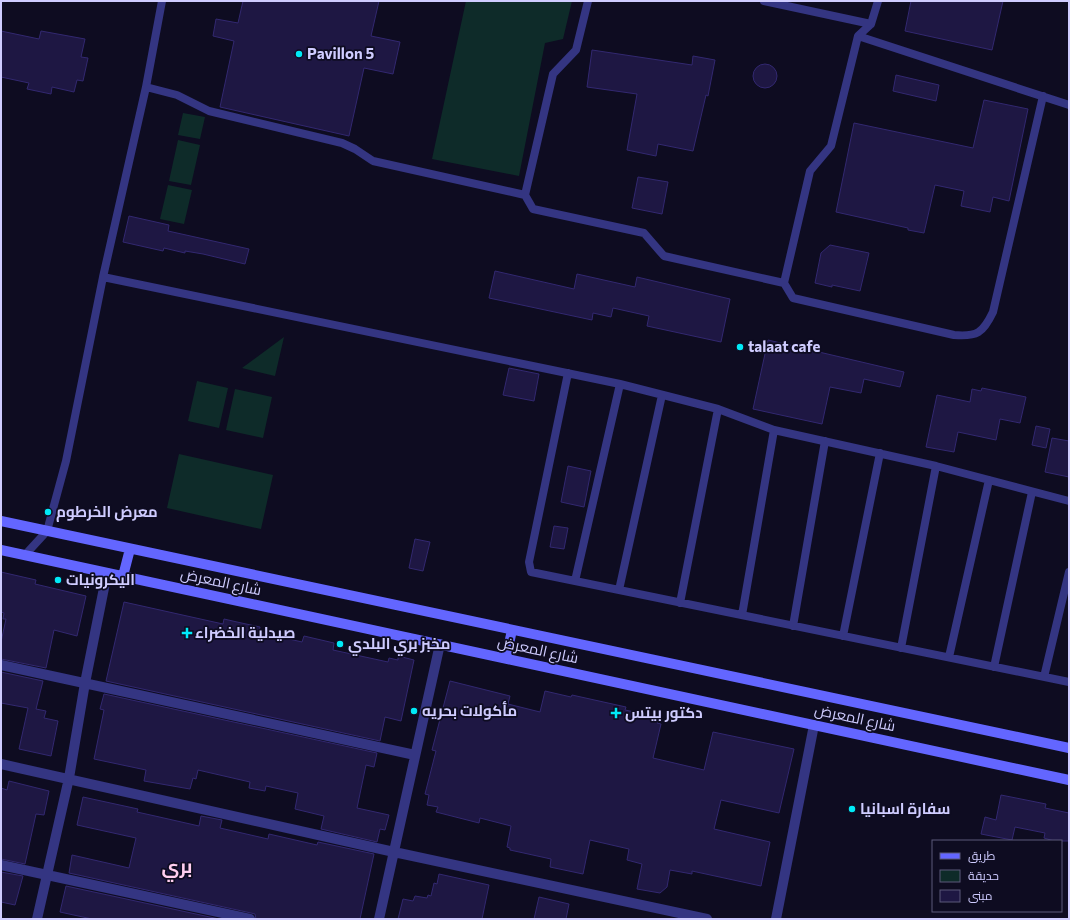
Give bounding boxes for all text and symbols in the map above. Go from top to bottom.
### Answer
place label: Pavillon 5 [307,44,374,62]
marker: Pavillon 5 [294,49,304,59]
place label: talaat cafe [748,337,820,355]
marker: talaat cafe [735,342,745,352]
place label: معرض الخرطوم [56,502,158,522]
marker: معرض الخرطوم [43,507,53,517]
street label: شارع المعرض [179,564,263,601]
place label: اليكرونيات [66,570,135,589]
marker: اليكرونيات [53,575,63,585]
place label: صيدلية الخضراء [195,623,295,642]
marker: صيدلية الخضراء [182,628,192,638]
street label: شارع المعرض [496,632,580,669]
place label: مخبز بري البلدي [348,634,450,656]
marker: مخبز بري البلدي [335,639,345,649]
street label: شارع المعرض [813,700,897,737]
place label: مأكولات بحريه [422,701,517,720]
place label: دكتور بيتس [625,703,703,722]
marker: مأكولات بحريه [409,706,419,716]
marker: دكتور بيتس [610,707,622,719]
place label: سفارة اسبانيا [860,799,950,818]
marker: سفارة اسبانيا [847,804,857,814]
legend [932,840,1062,912]
text: طريق [968,848,996,863]
district label: بري [162,854,192,882]
text: حديقة [968,868,999,883]
text: مبنى [968,888,993,903]

